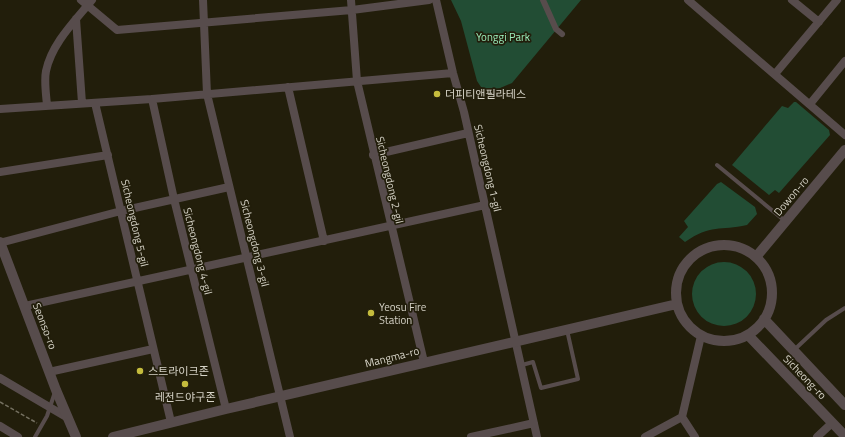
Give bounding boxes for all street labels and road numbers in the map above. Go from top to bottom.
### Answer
street label: Sicheongdong 1-gil [470,123,506,213]
street label: Sicheongdong 2-gil [372,135,408,225]
street label: Dowon-ro [770,173,812,219]
street label: Sicheongdong 5-gil [117,178,153,268]
street label: Sicheongdong 3-gil [236,198,274,288]
street label: Sicheongdong 4-gil [179,206,217,296]
street label: Seonso-ro [29,301,61,352]
street label: Mangma-ro [363,342,421,371]
street label: Sicheong-ro [780,351,830,403]

